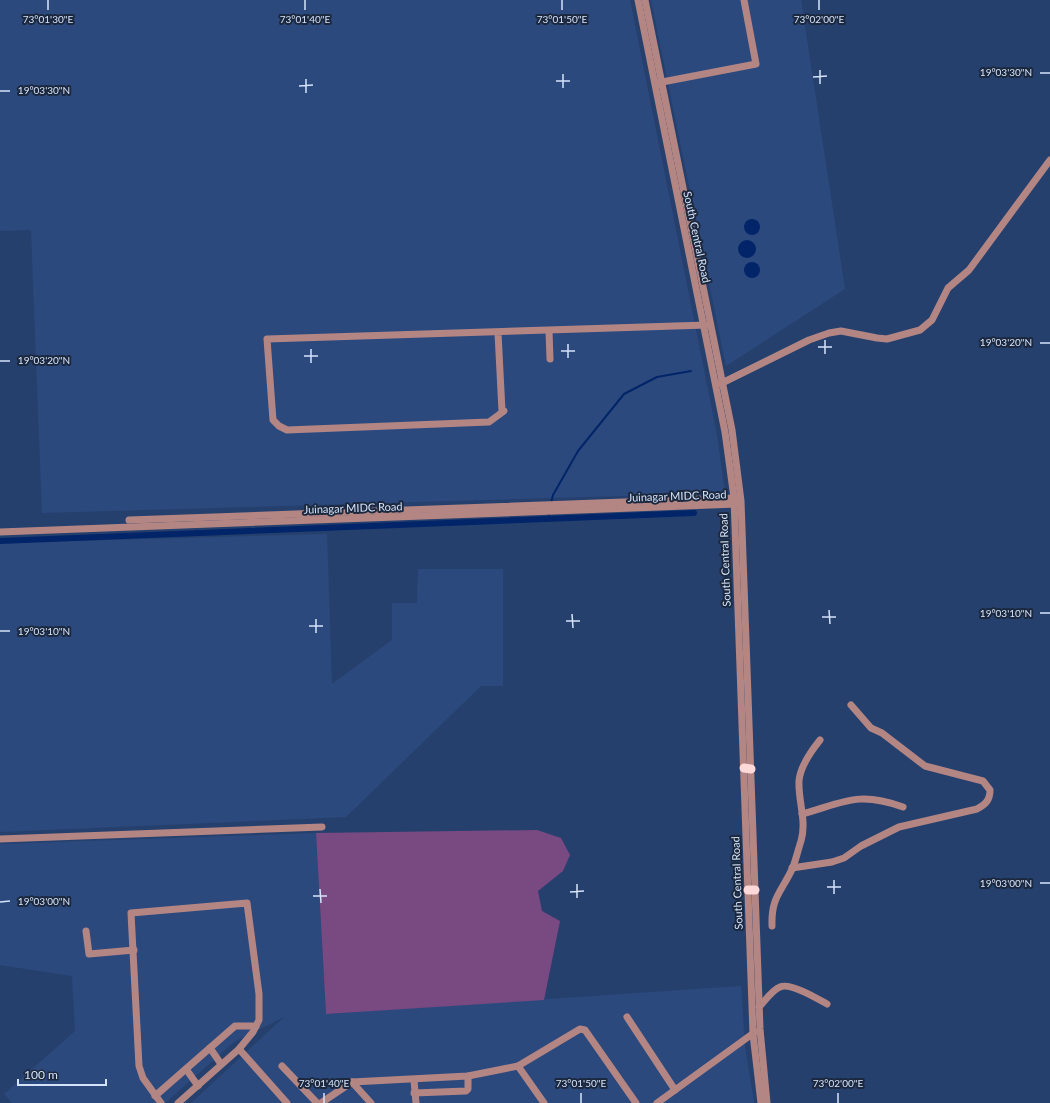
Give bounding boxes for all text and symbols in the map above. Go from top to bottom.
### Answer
text: 73°01'30"E [23,13,73,25]
text: 73°01'40"E [280,13,330,25]
text: 73°01'50"E [537,13,587,25]
text: 73°02'00"E [794,13,844,25]
text: 19°03'30"N [980,66,1032,78]
text: 19°03'30"N [18,84,70,96]
street label: South Central Road [681,190,714,284]
text: 19°03'20"N [980,336,1032,348]
text: 19°03'20"N [18,354,70,366]
street label: Juinagar MIDC Road [627,487,727,504]
street label: Juinagar MIDC Road [303,499,403,516]
street label: South Central Road [716,513,733,607]
text: 19°03'10"N [980,607,1032,619]
text: 19°03'10"N [18,625,70,637]
street label: South Central Road [728,836,745,930]
text: 19°03'00"N [980,877,1032,889]
text: 19°03'00"N [18,895,70,907]
scale bar [18,1061,106,1087]
text: 100 m [24,1067,58,1082]
text: 73°01'40"E [299,1077,349,1089]
text: 73°01'50"E [556,1077,606,1089]
text: 73°02'00"E [813,1077,863,1089]

